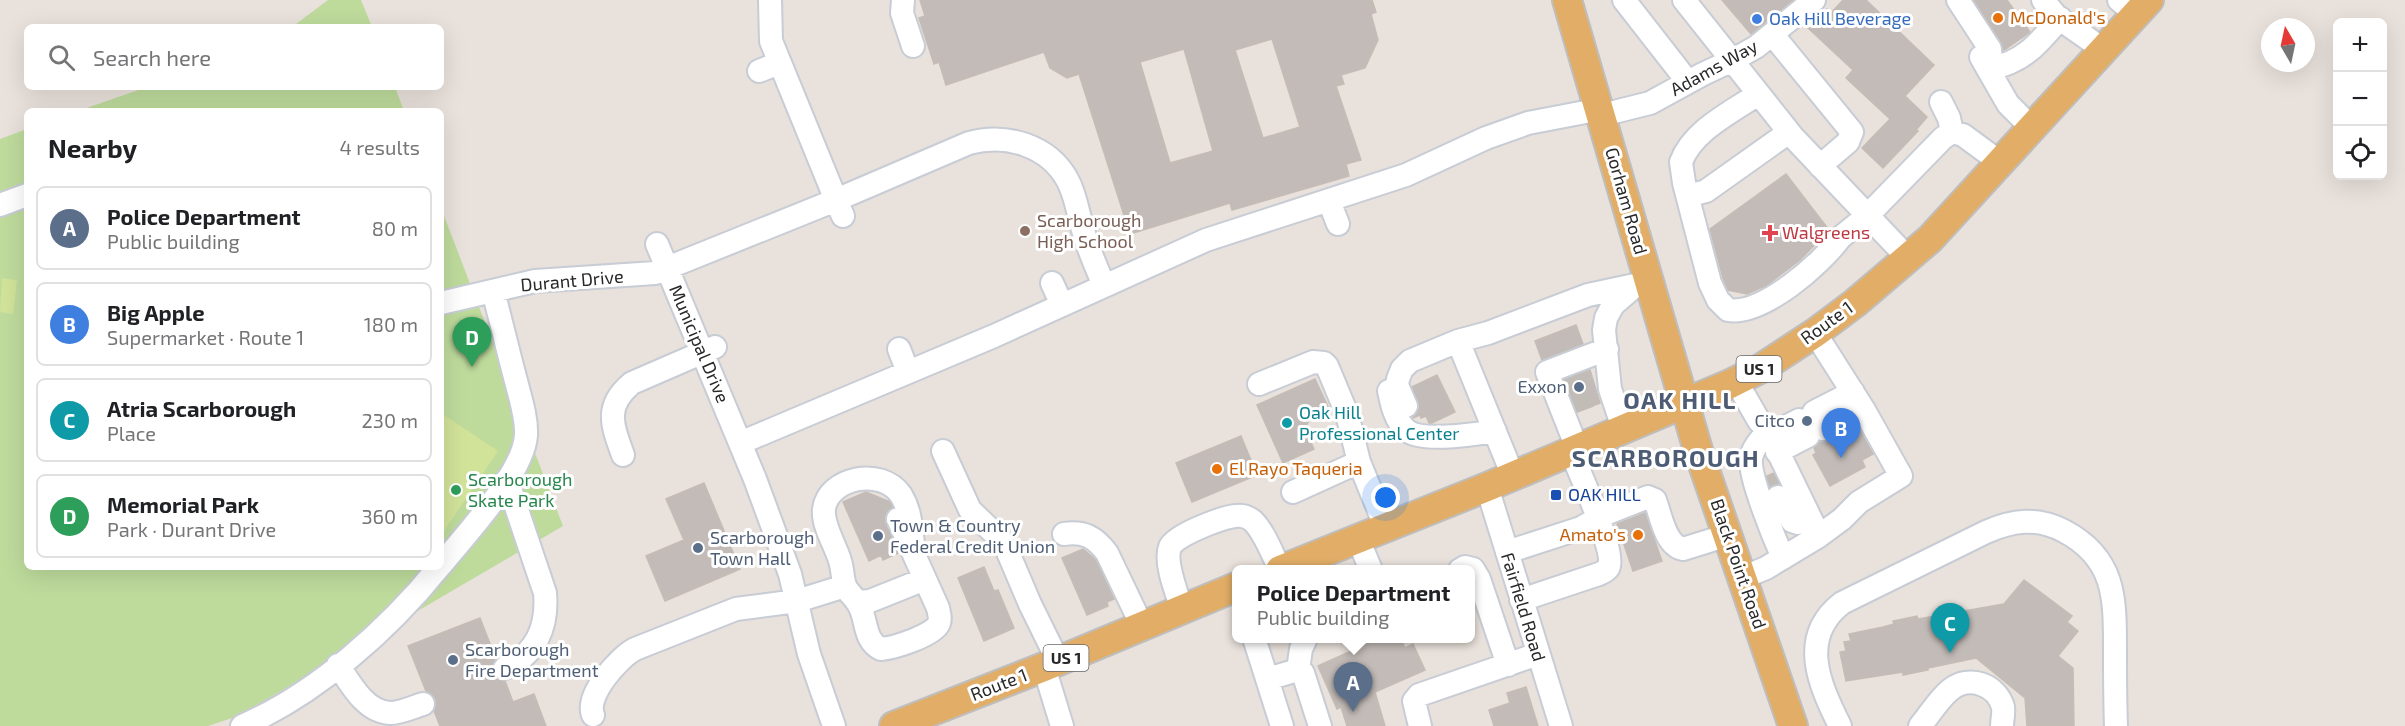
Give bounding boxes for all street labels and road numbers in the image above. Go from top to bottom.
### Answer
street label: Adams Way [1666,34,1761,100]
street label: Gorham Road [1601,145,1653,257]
street label: Durant Drive [519,265,624,295]
street label: Municipal Drive [665,281,735,406]
street label: Route 1 [1796,296,1857,348]
road number: US 1 [1736,356,1782,382]
street label: Black Point Road [1706,496,1772,632]
street label: Fairfield Road [1497,550,1551,664]
road number: US 1 [1044,645,1088,671]
street label: Route 1 [967,663,1030,705]

